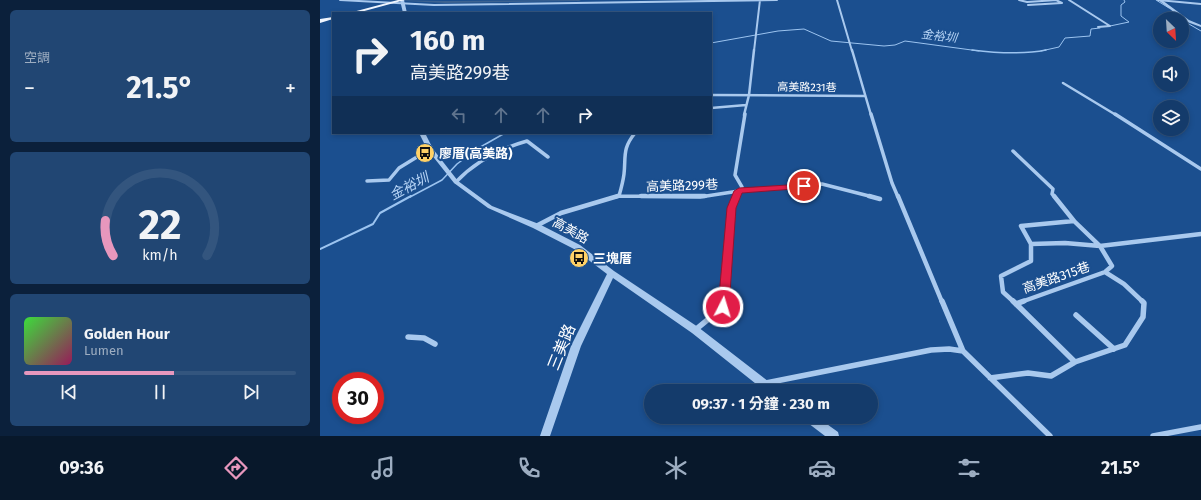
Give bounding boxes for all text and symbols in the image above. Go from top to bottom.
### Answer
north arrow [1153,12,1189,48]
map controls [1153,12,1189,136]
text: 160 m [410,24,485,57]
water label: 金裕圳 [920,27,960,45]
icon: right [344,28,396,80]
text: 空調 [24,50,50,65]
button: sound [1153,56,1189,92]
text: 高美路299巷 [410,62,510,84]
text: 21.5° [126,70,194,106]
text: − [24,75,35,102]
text: + [285,75,296,102]
street label: 高美路231巷 [777,80,837,95]
button: layers [1153,100,1189,136]
icon: left [448,104,470,126]
icon: ahead [490,104,512,126]
icon: ahead [532,104,554,126]
icon: right [574,104,596,126]
bus stop icon: 廖厝(高美路) [414,142,436,164]
place label: 廖厝(高美路) [439,146,512,161]
water label: 金裕圳 [387,168,434,204]
pin [787,169,821,203]
icon: arrive [793,175,815,197]
street label: 高美路299巷 [646,177,718,194]
text: 22 [138,200,182,250]
street label: 高美路 [550,214,591,246]
text: km/h [142,247,178,264]
bus stop icon: 三塊厝 [568,247,590,269]
place label: 三塊厝 [593,251,632,266]
street label: 高美路315巷 [1020,259,1092,296]
position arrow [702,286,744,328]
street label: 三美路 [544,321,579,373]
text: Golden Hour [84,325,170,343]
text: Lumen [84,343,124,358]
speed limit sign: 30 [332,372,384,424]
icon: previous [58,381,80,403]
icon: pause [149,381,171,403]
icon: next [240,381,262,403]
text: 09:37 · 1 分鐘 · 230 m [692,395,830,413]
icon: directions [222,454,250,482]
icon: music [369,454,397,482]
icon: phone [515,454,543,482]
icon: climate [662,454,690,482]
icon: car [808,454,836,482]
icon: filters [955,454,983,482]
text: 09:36 [59,457,104,479]
text: 21.5° [1101,457,1142,479]

